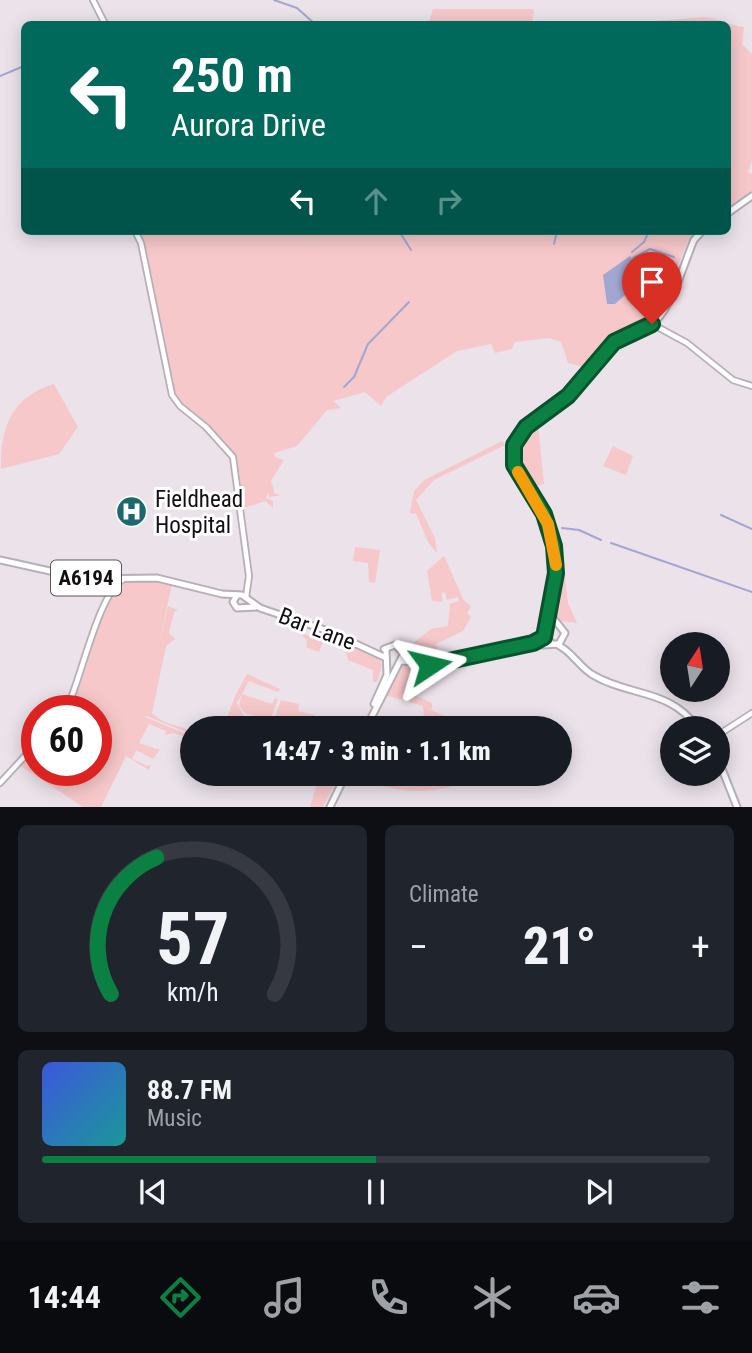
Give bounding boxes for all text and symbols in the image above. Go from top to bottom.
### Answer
text: 250 m [171,47,293,104]
icon: left [56,49,147,140]
text: Aurora Drive [171,106,326,144]
icon: left [284,182,322,220]
icon: ahead [357,182,395,220]
icon: right [430,182,468,220]
pin [622,252,682,324]
icon: arrive [633,263,671,301]
place label: Fieldhead Hospital [155,486,243,539]
hospital icon: Fieldhead Hospital [115,495,149,529]
road number: A6194 [51,560,121,596]
street label: Bar Lane [275,602,359,656]
position arrow [393,628,467,702]
north arrow [660,632,730,702]
map controls [660,632,730,786]
speed limit sign: 60 [21,695,112,786]
button: layers [660,716,730,786]
text: 14:47 · 3 min · 1.1 km [261,736,491,766]
text: Climate [409,881,479,908]
text: 57 [156,897,229,983]
text: 21° [523,916,596,977]
text: − [409,925,428,969]
text: + [691,925,710,969]
text: km/h [167,978,218,1007]
text: 88.7 FM [147,1075,232,1105]
text: Music [147,1105,202,1132]
icon: previous [134,1173,172,1211]
icon: pause [357,1173,395,1211]
icon: next [580,1173,618,1211]
icon: directions [156,1273,205,1322]
icon: music [260,1273,309,1322]
icon: phone [364,1273,413,1322]
icon: climate [468,1273,517,1322]
icon: car [572,1273,621,1322]
icon: filters [676,1273,725,1322]
text: 14:44 [27,1278,101,1316]

